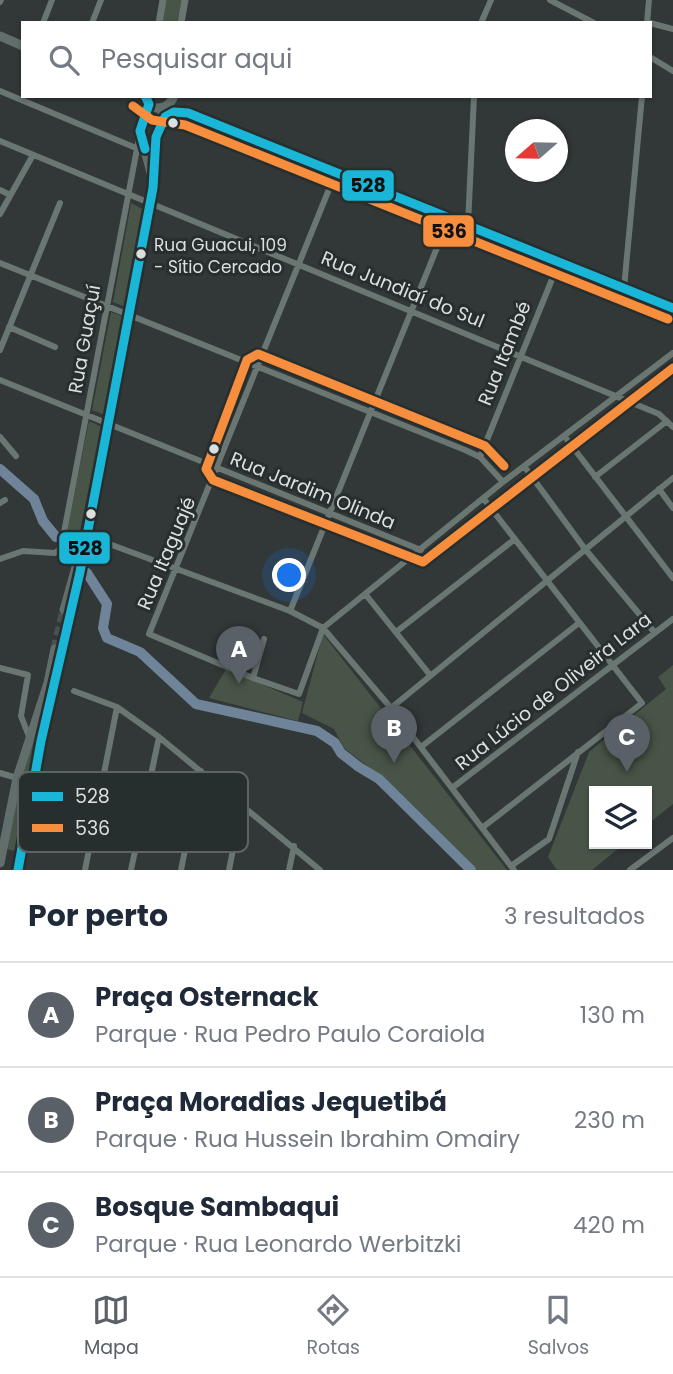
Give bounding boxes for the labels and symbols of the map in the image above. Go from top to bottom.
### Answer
unlabelled marker [166,116,180,130]
north arrow [505,119,568,182]
line badge: 528 [341,169,395,202]
text: 528 [350,172,386,199]
line badge: 536 [422,214,475,248]
text: 536 [431,218,467,245]
place label: Rua Guacui, 109 - Sítio Cercado [154,233,287,279]
street label: Rua Jundiaí do Sul [317,244,489,335]
marker: Rua Guacui, 109 - Sítio Cercado [134,247,148,261]
street label: Rua Guaçuí [62,282,107,395]
street label: Rua Itambé [471,297,538,409]
unlabelled marker [207,442,221,456]
street label: Rua Jardim Olinda [226,445,399,536]
street label: Rua Itaguajé [131,493,202,614]
unlabelled marker [84,507,98,521]
line badge: 528 [58,531,111,565]
text: 528 [67,535,103,562]
your location [272,558,306,592]
street label: Rua Lúcio de Oliveira Lara [449,606,657,777]
pin: A [216,626,262,684]
pin: B [371,705,417,763]
pin: C [604,714,650,772]
legend [18,772,248,852]
text: 528 [75,783,110,810]
text: 536 [75,815,110,842]

